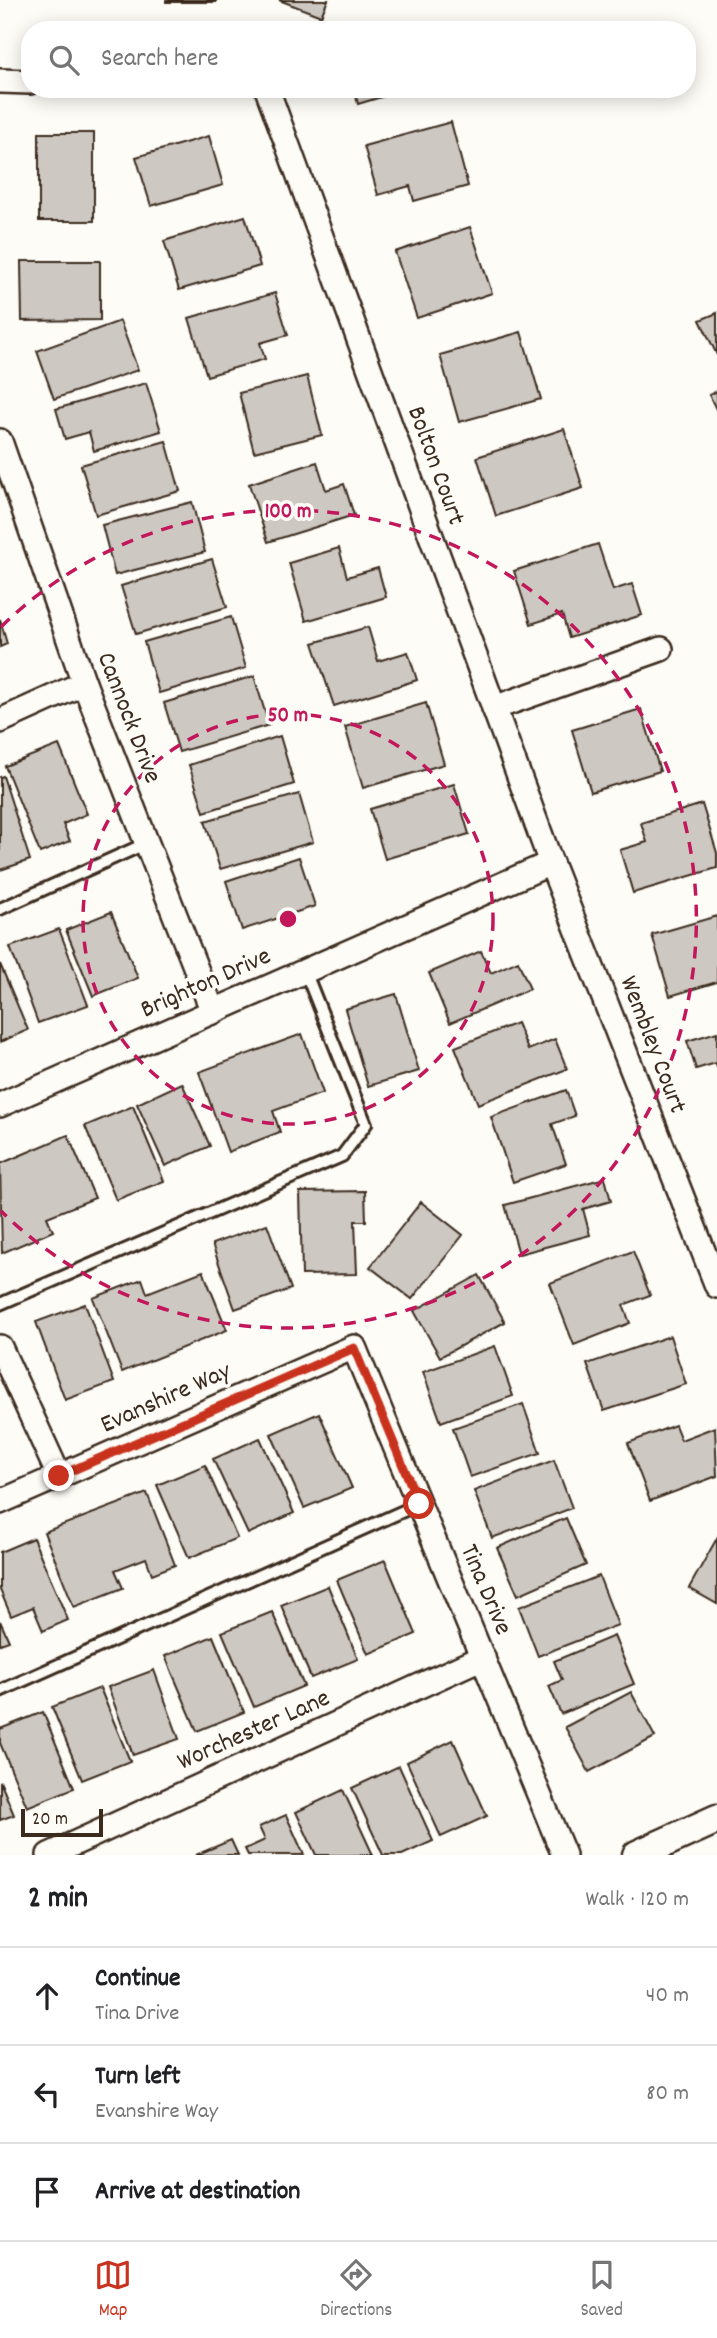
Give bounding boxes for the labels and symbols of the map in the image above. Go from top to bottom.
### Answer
street label: Bolton Court [396,401,474,531]
text: 100 m [265,498,311,528]
street label: Cannock Drive [86,647,170,789]
text: 50 m [268,702,308,732]
centre of rings [276,907,300,931]
street label: Brighton Drive [135,939,277,1029]
street label: Wembley Court [609,971,695,1119]
street label: Evanshire Way [95,1354,238,1444]
route end [43,1460,74,1491]
route start [403,1488,434,1519]
street label: Tina Drive [449,1539,521,1641]
street label: Worchester Lane [172,1681,336,1781]
scale bar [21,1806,103,1838]

